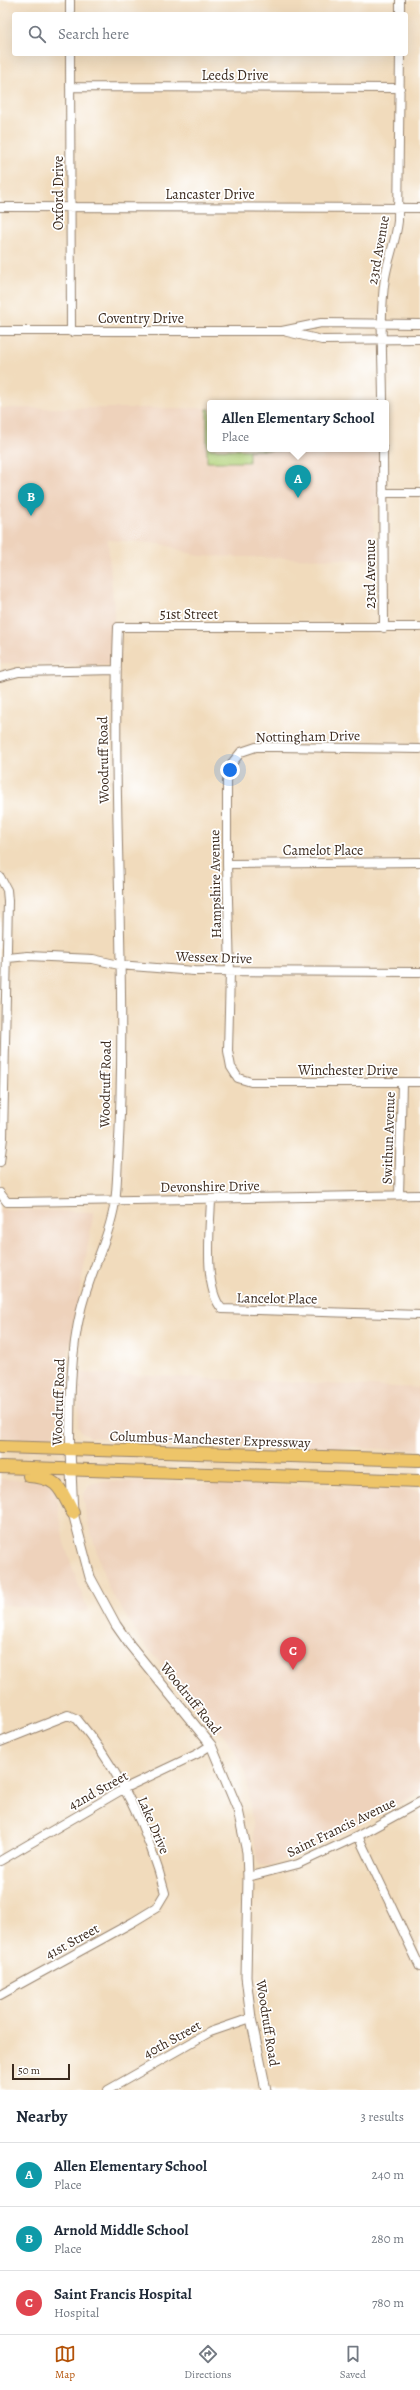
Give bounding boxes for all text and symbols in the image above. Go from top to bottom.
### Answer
search box [12,12,408,56]
icon: search [26,23,48,45]
text: Search here [58,24,129,44]
street label: Leeds Drive [202,66,269,85]
street label: Oxford Drive [49,156,68,230]
street label: Lancaster Drive [165,185,255,204]
street label: 23rd Avenue [363,214,394,286]
street label: Coventry Drive [98,309,184,328]
popup [207,400,389,452]
text: Allen Elementary School [222,408,374,428]
text: Place [222,428,249,445]
pin: A [285,465,311,498]
pin: B [18,483,44,516]
street label: 23rd Avenue [361,539,380,609]
street label: 51st Street [160,605,219,624]
street label: Woodruff Road [93,716,114,805]
street label: Nottingham Drive [256,726,360,747]
your location [220,760,240,780]
street label: Hampshire Avenue [205,829,226,939]
street label: Camelot Place [283,841,363,860]
street label: Wessex Drive [174,947,252,968]
street label: Woodruff Road [95,1040,116,1129]
street label: Winchester Drive [297,1061,398,1080]
street label: Swithun Avenue [377,1091,400,1185]
street label: Devonshire Drive [160,1176,260,1197]
street label: Lancelot Place [236,1288,318,1309]
street label: Woodruff Road [47,1358,70,1447]
street label: Columbus-Manchester Expressway [109,1427,311,1453]
pin: C [280,1637,306,1670]
street label: Woodruff Road [155,1658,226,1739]
street label: 42nd Street [65,1766,132,1815]
street label: Saint Francis Avenue [284,1793,399,1862]
street label: Lake Drive [133,1794,174,1857]
street label: 41st Street [42,1919,103,1964]
street label: Woodruff Road [251,1978,284,2068]
street label: 40th Street [140,2016,205,2063]
scale bar [12,2062,70,2081]
text: 50 m [18,2063,40,2078]
text: Nearby [16,2105,67,2128]
text: 3 results [360,2108,404,2125]
text: Allen Elementary School [54,2156,207,2176]
text: A [25,2166,33,2183]
text: 240 m [372,2166,404,2183]
text: Place [54,2176,82,2193]
text: Arnold Middle School [54,2220,188,2240]
text: B [25,2230,33,2247]
text: 280 m [371,2230,404,2247]
text: Place [54,2240,82,2257]
text: Saint Francis Hospital [54,2284,192,2304]
text: C [25,2294,33,2311]
text: 780 m [372,2294,404,2311]
text: Hospital [54,2304,99,2321]
tab: Map [54,2343,76,2382]
tab: Directions [184,2343,232,2382]
tab: Saved [340,2343,366,2382]

